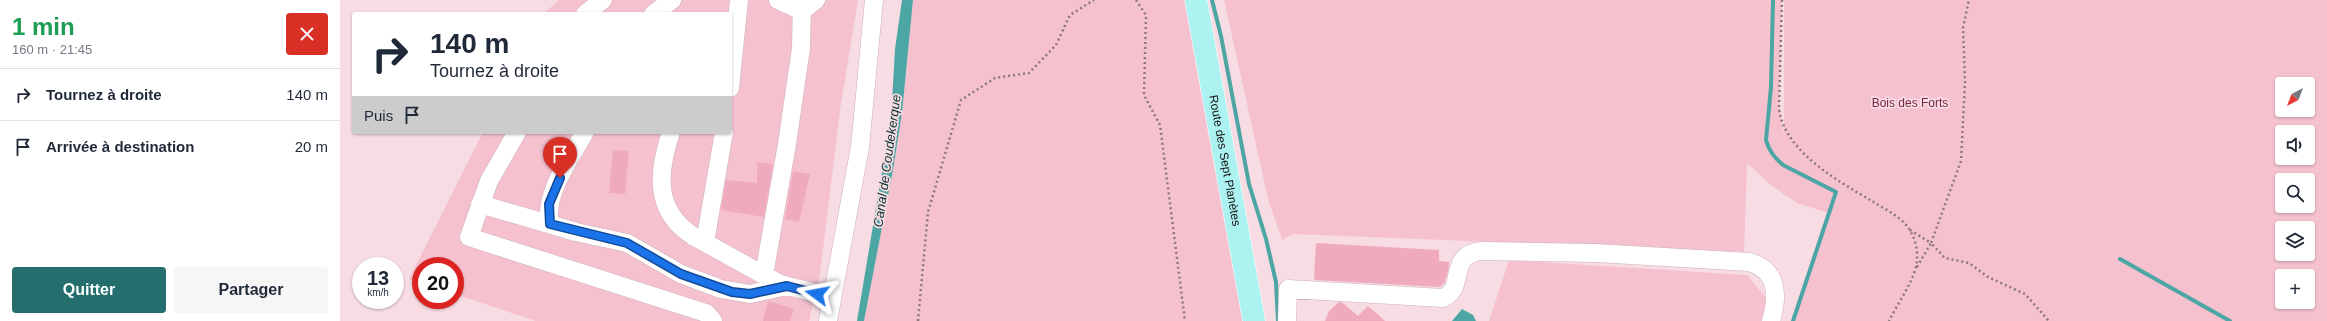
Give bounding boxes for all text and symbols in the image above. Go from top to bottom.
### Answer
text: 1 min [12,13,75,40]
button: close [286,13,328,55]
icon: right [364,28,416,80]
text: 140 m [430,28,509,59]
text: 160 m · 21:45 [12,42,92,57]
text: Tournez à droite [430,61,559,81]
north arrow [2275,77,2315,117]
map controls [2275,77,2315,309]
icon: right [12,84,34,106]
text: Tournez à droite [46,86,162,103]
text: 140 m [286,86,328,103]
water label: Canal de Coudekerque [870,94,904,228]
street label: Route des Sept Planètes [1206,94,1244,227]
park label: Bois des Forts [1872,96,1948,110]
icon: arrive [401,104,423,126]
text: Puis [364,107,393,124]
button: sound [2275,125,2315,165]
icon: arrive [12,136,34,158]
pin [543,137,577,178]
text: Arrivée à destination [46,138,194,155]
text: 20 m [295,138,328,155]
icon: arrive [549,143,571,165]
button: search [2275,173,2315,213]
button: layers [2275,221,2315,261]
speed limit sign: 20 [412,257,464,309]
button: Quitter [12,267,166,313]
button: Partager [174,267,328,313]
text: 13 [367,267,389,289]
button: + [2275,269,2315,309]
position arrow [796,273,838,315]
text: km/h [367,287,389,298]

